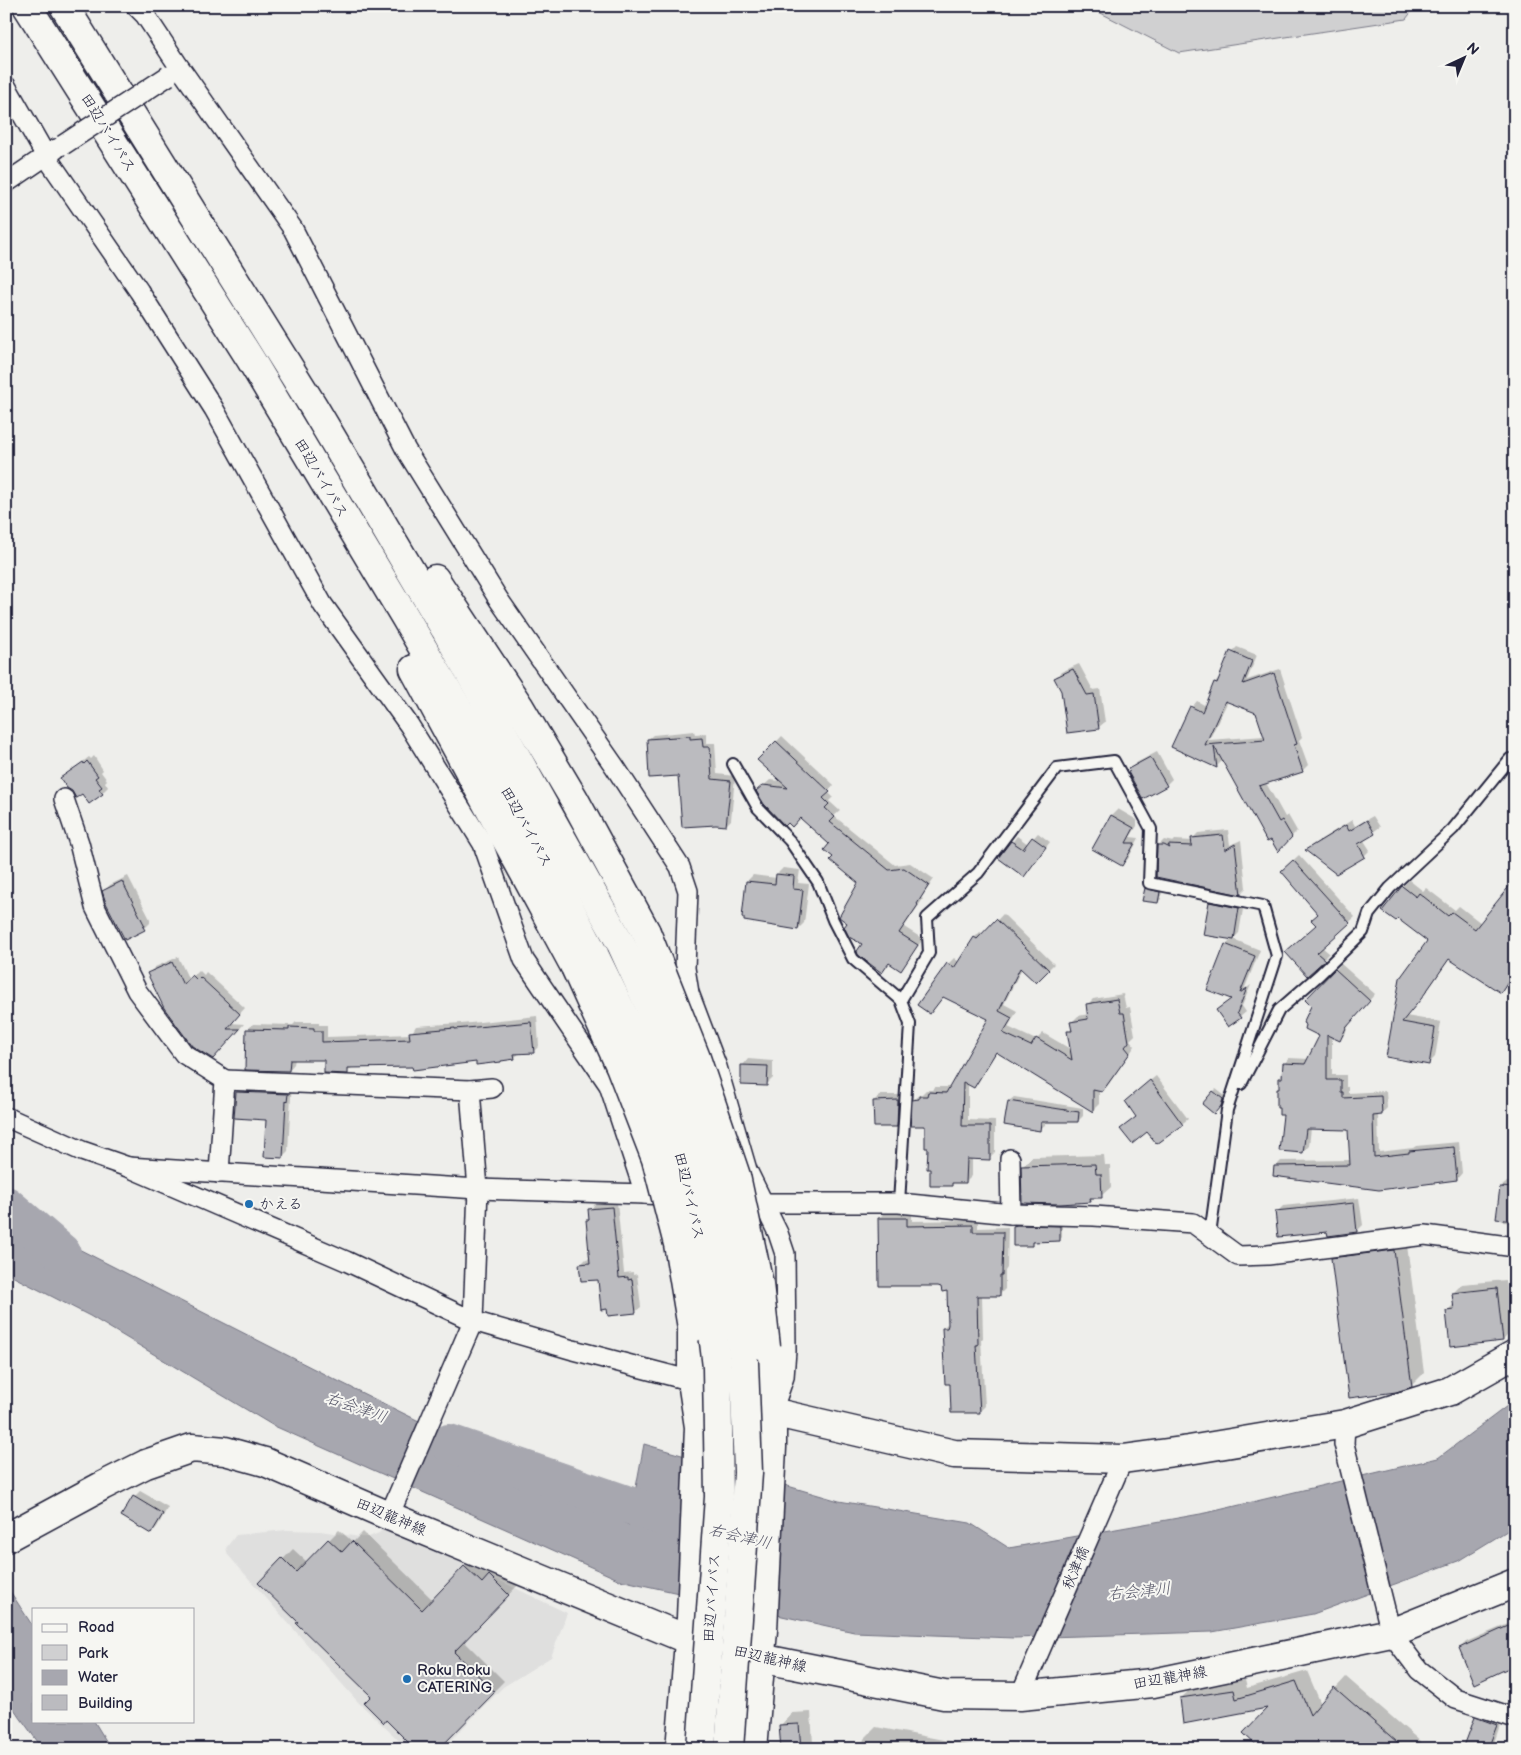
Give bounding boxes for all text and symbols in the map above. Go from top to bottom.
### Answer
north arrow [1438,32,1488,82]
text: N [1463,39,1482,59]
street label: 田辺バイパス [76,90,140,176]
street label: 田辺バイパス [290,435,352,521]
street label: 田辺バイパス [496,783,556,871]
street label: 田辺バイパス [670,1150,708,1242]
place label: かえる [259,1195,303,1214]
marker: かえる [243,1198,255,1210]
water label: 右会津川 [323,1389,389,1427]
street label: 田辺龍神線 [353,1494,429,1540]
water label: 右会津川 [707,1521,773,1553]
street label: 秋津橋 [1058,1544,1094,1592]
street label: 田辺バイパス [699,1553,725,1643]
water label: 右会津川 [1106,1579,1172,1605]
legend [32,1608,195,1722]
text: Road [78,1618,114,1637]
street label: 田辺龍神線 [731,1641,809,1677]
text: Park [78,1644,109,1663]
place label: Roku Roku CATERING [417,1661,492,1697]
street label: 田辺龍神線 [1131,1662,1209,1694]
text: Water [78,1668,118,1687]
marker: Roku Roku CATERING [401,1673,413,1685]
text: Building [78,1694,133,1713]

